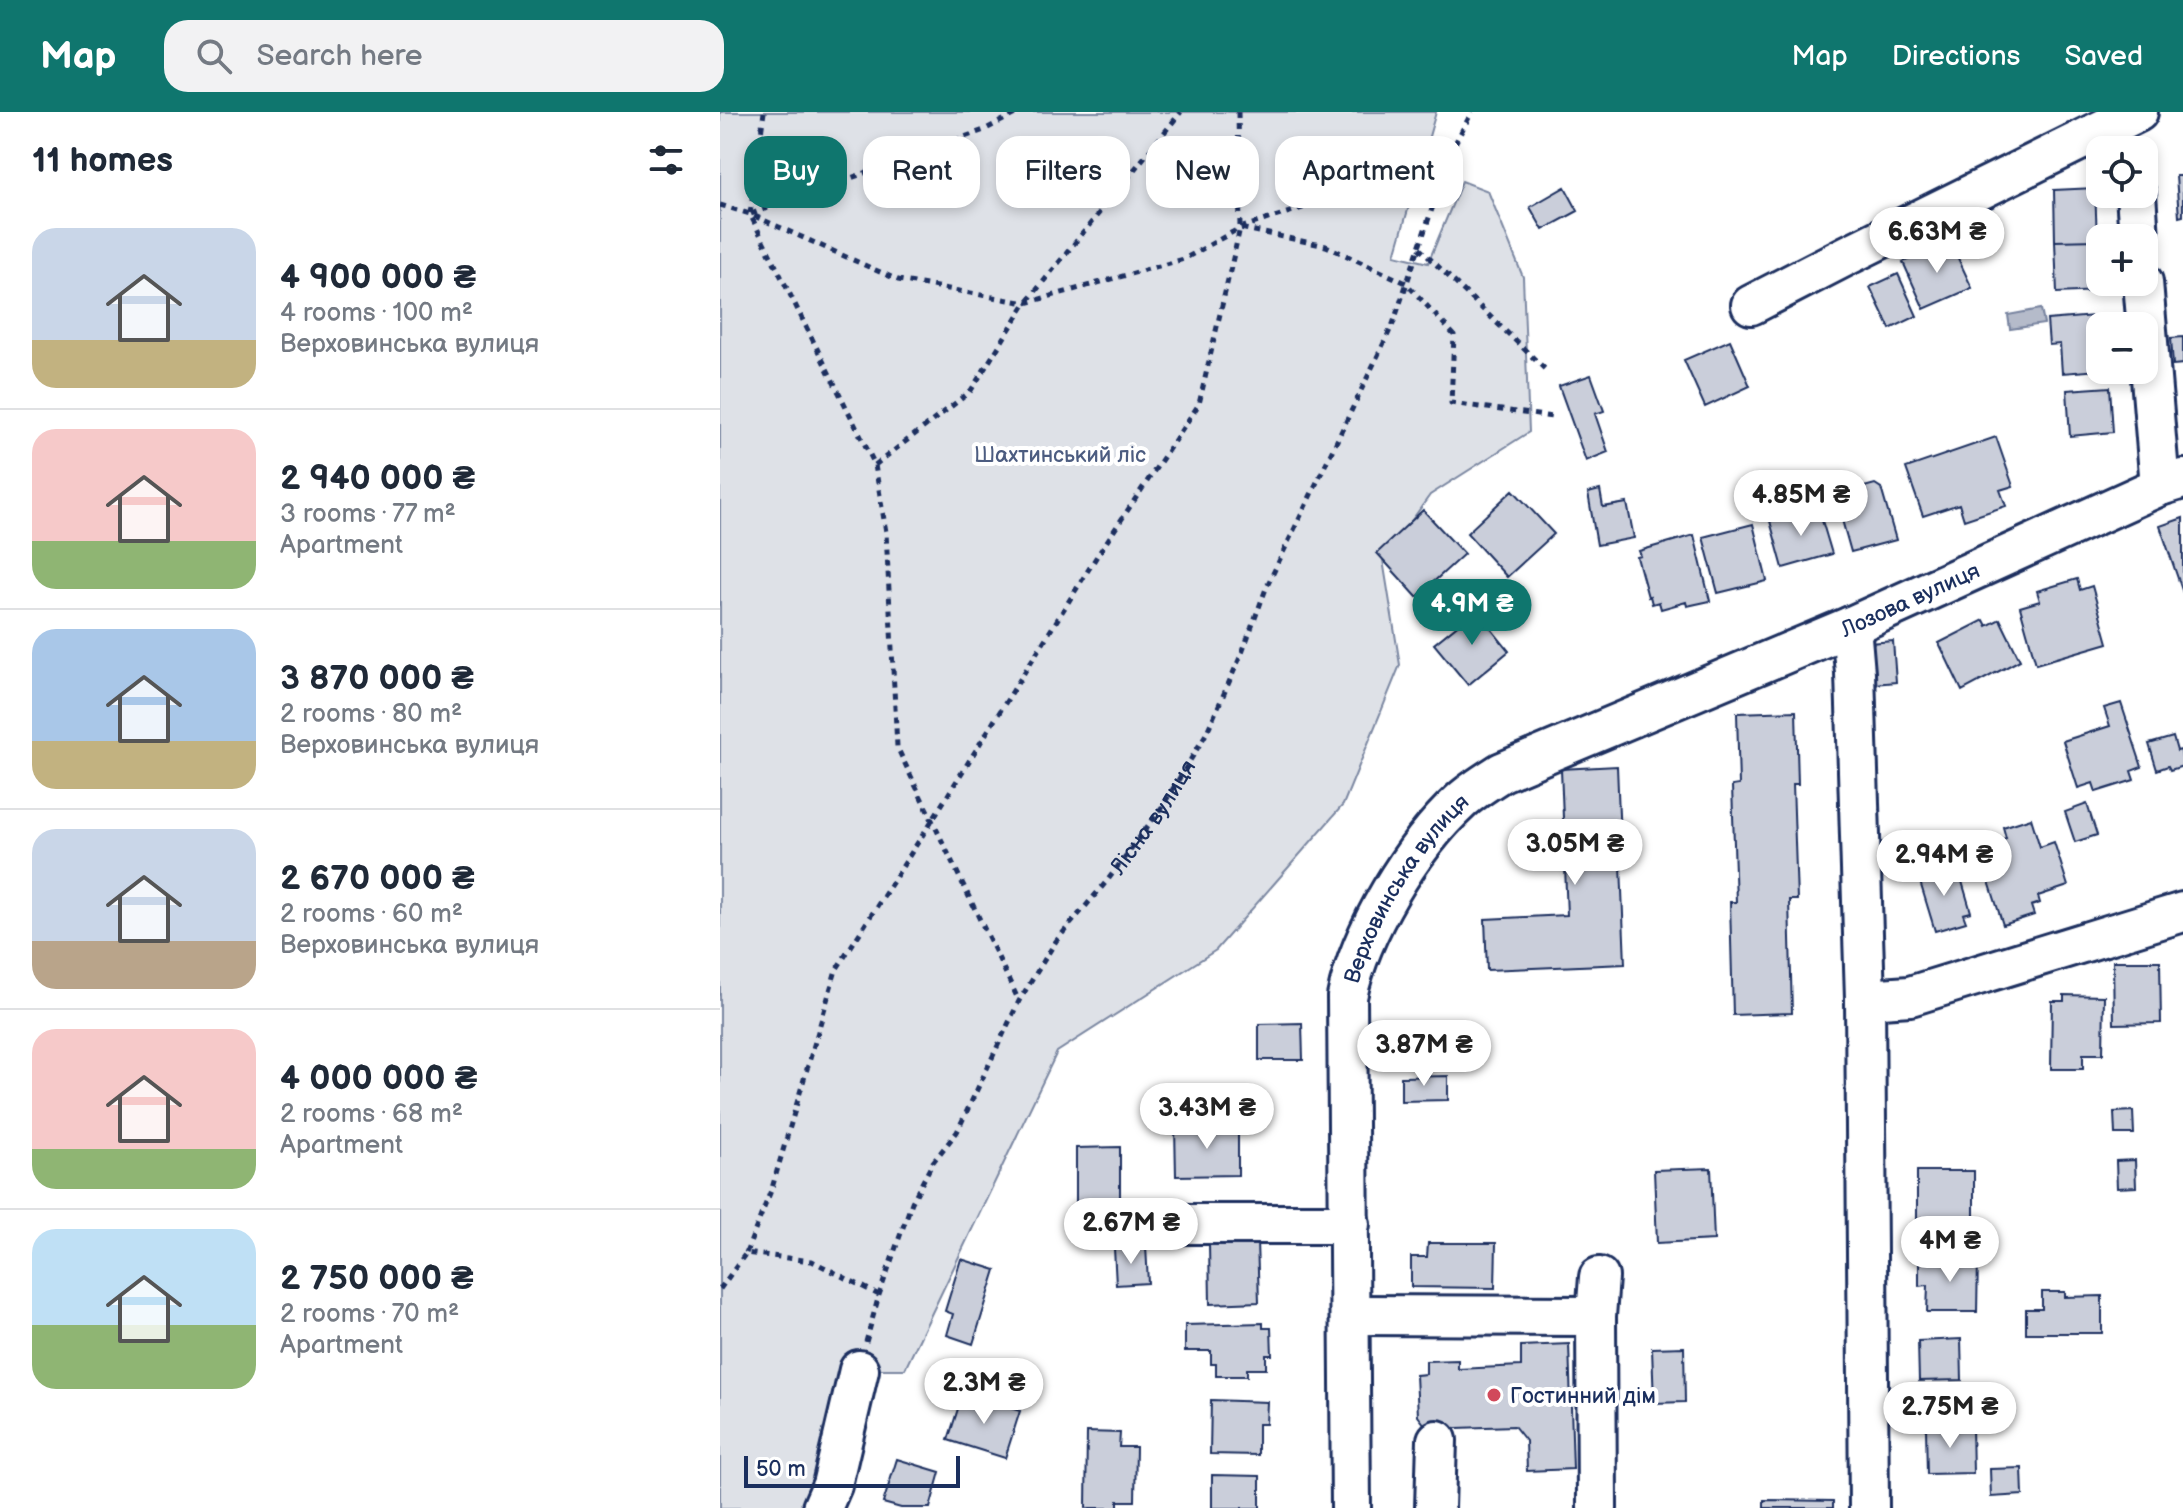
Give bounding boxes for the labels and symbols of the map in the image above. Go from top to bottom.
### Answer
pin: 6.63M ₴ [1863,207,2011,275]
park label: Шахтинський ліс [974,442,1146,469]
pin: 4.85M ₴ [1727,470,1875,538]
street label: Лозова вулиця [1836,558,1984,644]
pin: 4.9M ₴ [1407,579,1537,647]
street label: Лісна вулиця [1104,755,1202,881]
street label: Верховинська вулиця [1339,789,1475,987]
pin: 3.05M ₴ [1501,819,1649,887]
pin: 2.94M ₴ [1870,830,2018,898]
pin: 3.87M ₴ [1350,1020,1498,1088]
pin: 3.43M ₴ [1133,1083,1281,1151]
pin: 2.67M ₴ [1057,1198,1205,1266]
pin: 4M ₴ [1903,1216,1997,1284]
pin: 2.3M ₴ [919,1358,1049,1426]
pin: 2.75M ₴ [1876,1382,2024,1450]
place label: Гостинний дім [1510,1383,1656,1410]
marker: Гостинний дім [1485,1386,1503,1404]
scale bar [744,1452,960,1488]

